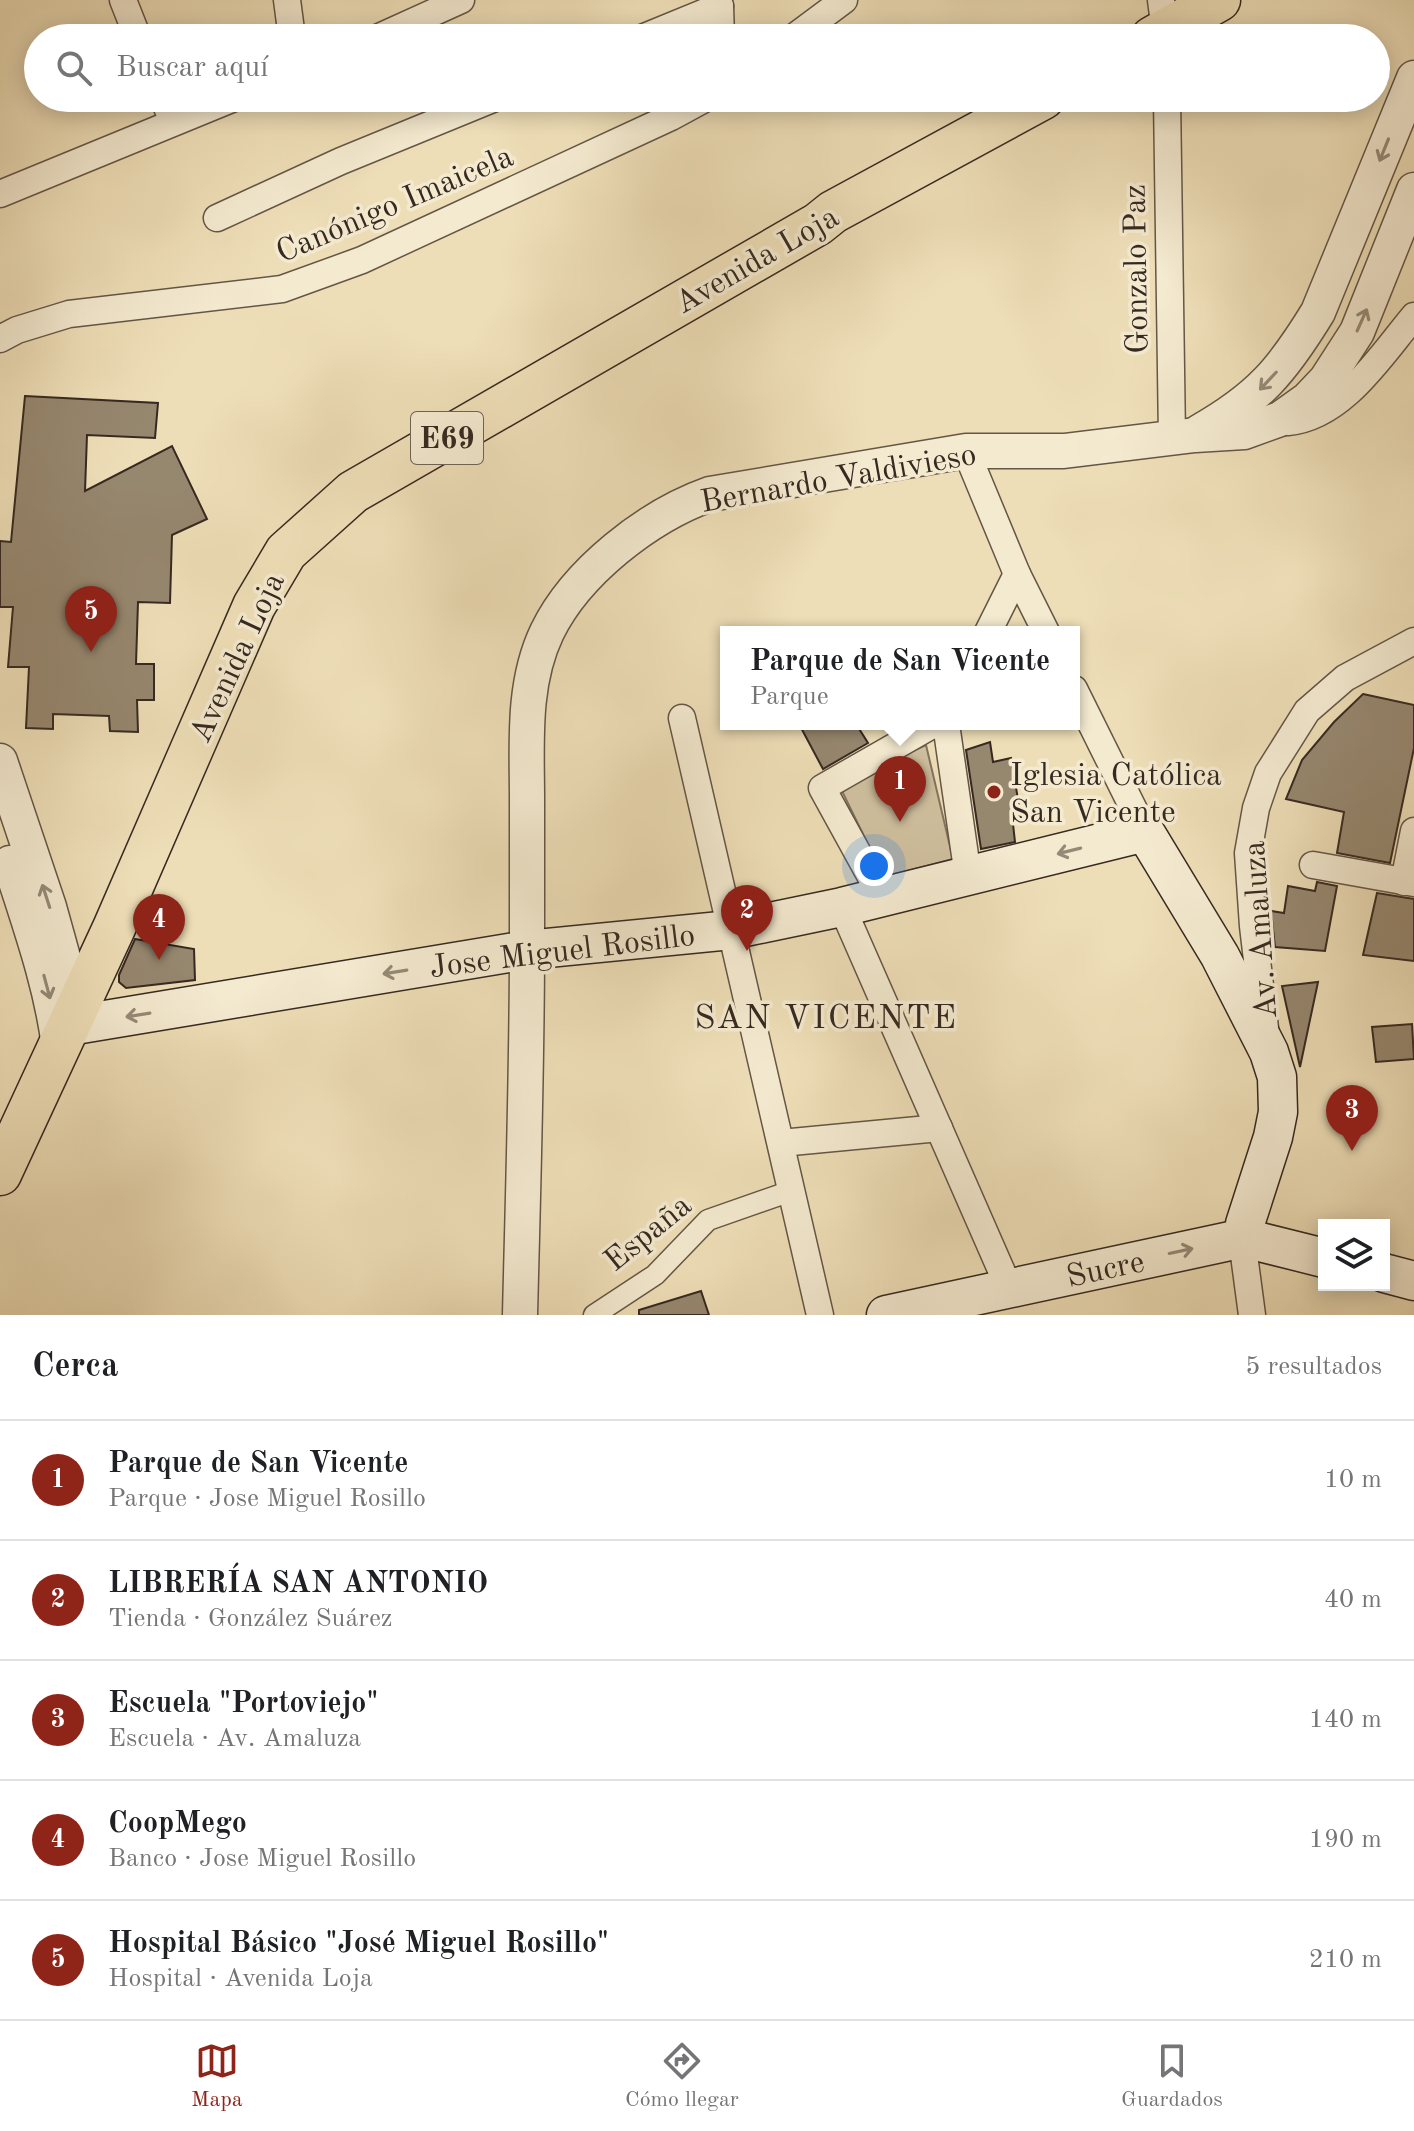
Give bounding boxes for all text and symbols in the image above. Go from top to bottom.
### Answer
search box [24,24,1390,112]
icon: search [52,46,96,90]
text: Buscar aquí [116,53,268,83]
one-way arrow [1376,137,1391,162]
street label: Canónigo Imaicela [272,141,519,270]
street label: Gonzalo Paz [1121,184,1155,354]
street label: Avenida Loja [670,202,845,321]
one-way arrow [1356,309,1371,333]
one-way arrow [1259,371,1278,391]
road number: E69 [411,412,483,464]
street label: Bernardo Valdivieso [698,440,979,520]
street label: Avenida Loja [185,568,292,748]
pin: 5 [65,586,117,652]
popup [720,626,1080,730]
text: Parque de San Vicente [750,647,1050,677]
text: Parque [750,684,829,710]
pin: 1 [874,756,926,822]
place label: Iglesia Católica San Vicente [1010,761,1222,830]
marker: Iglesia Católica San Vicente [985,783,1003,801]
street label: Av. Amaluza [1240,839,1284,1020]
one-way arrow [1057,844,1082,859]
your location [854,846,894,886]
one-way arrow [37,884,52,909]
pin: 2 [721,885,773,951]
pin: 4 [133,894,185,960]
street label: Jose Miguel Rosillo [428,921,697,985]
one-way arrow [383,965,408,980]
one-way arrow [41,973,56,999]
district label: SAN VICENTE [694,1002,958,1036]
one-way arrow [126,1008,152,1023]
pin: 3 [1326,1085,1378,1151]
street label: España [599,1190,699,1279]
map controls [1318,1219,1390,1291]
button: layers [1318,1219,1390,1291]
one-way arrow [1168,1243,1193,1258]
street label: Sucre [1064,1247,1147,1295]
text: Cerca [32,1350,118,1384]
text: 5 resultados [1245,1354,1382,1380]
text: Parque de San Vicente [108,1449,408,1479]
text: 1 [50,1467,66,1493]
text: 10 m [1324,1467,1382,1493]
text: Parque · Jose Miguel Rosillo [108,1486,426,1512]
text: LIBRERÍA SAN ANTONIO [108,1569,488,1599]
text: 2 [50,1587,66,1613]
text: 40 m [1324,1587,1382,1613]
text: Tienda · González Suárez [108,1606,392,1632]
text: Escuela "Portoviejo" [108,1689,378,1719]
text: 3 [50,1707,66,1733]
text: 140 m [1309,1707,1382,1733]
text: Escuela · Av. Amaluza [108,1726,361,1752]
text: CoopMego [108,1809,247,1839]
text: 4 [50,1827,66,1853]
text: 190 m [1309,1827,1382,1853]
text: Banco · Jose Miguel Rosillo [108,1846,416,1872]
text: Hospital Básico "José Miguel Rosillo" [108,1929,609,1959]
text: 5 [50,1947,66,1973]
text: 210 m [1309,1947,1382,1973]
text: Hospital · Avenida Loja [108,1966,373,1992]
tab: Mapa [191,2039,243,2114]
tab: Cómo llegar [625,2039,739,2114]
tab: Guardados [1121,2039,1223,2114]

